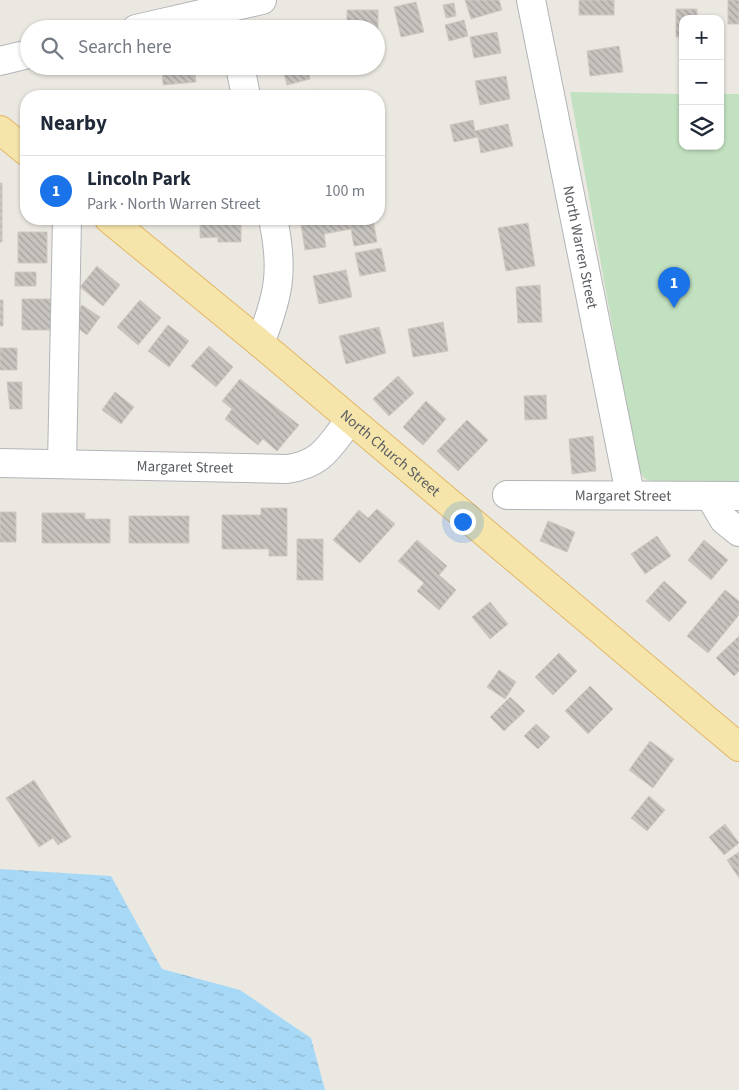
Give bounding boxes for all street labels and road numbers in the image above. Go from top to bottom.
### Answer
street label: North Warren Street [557,184,603,311]
street label: North Church Street [336,405,445,502]
street label: Margaret Street [136,456,233,479]
street label: Margaret Street [575,485,671,507]

